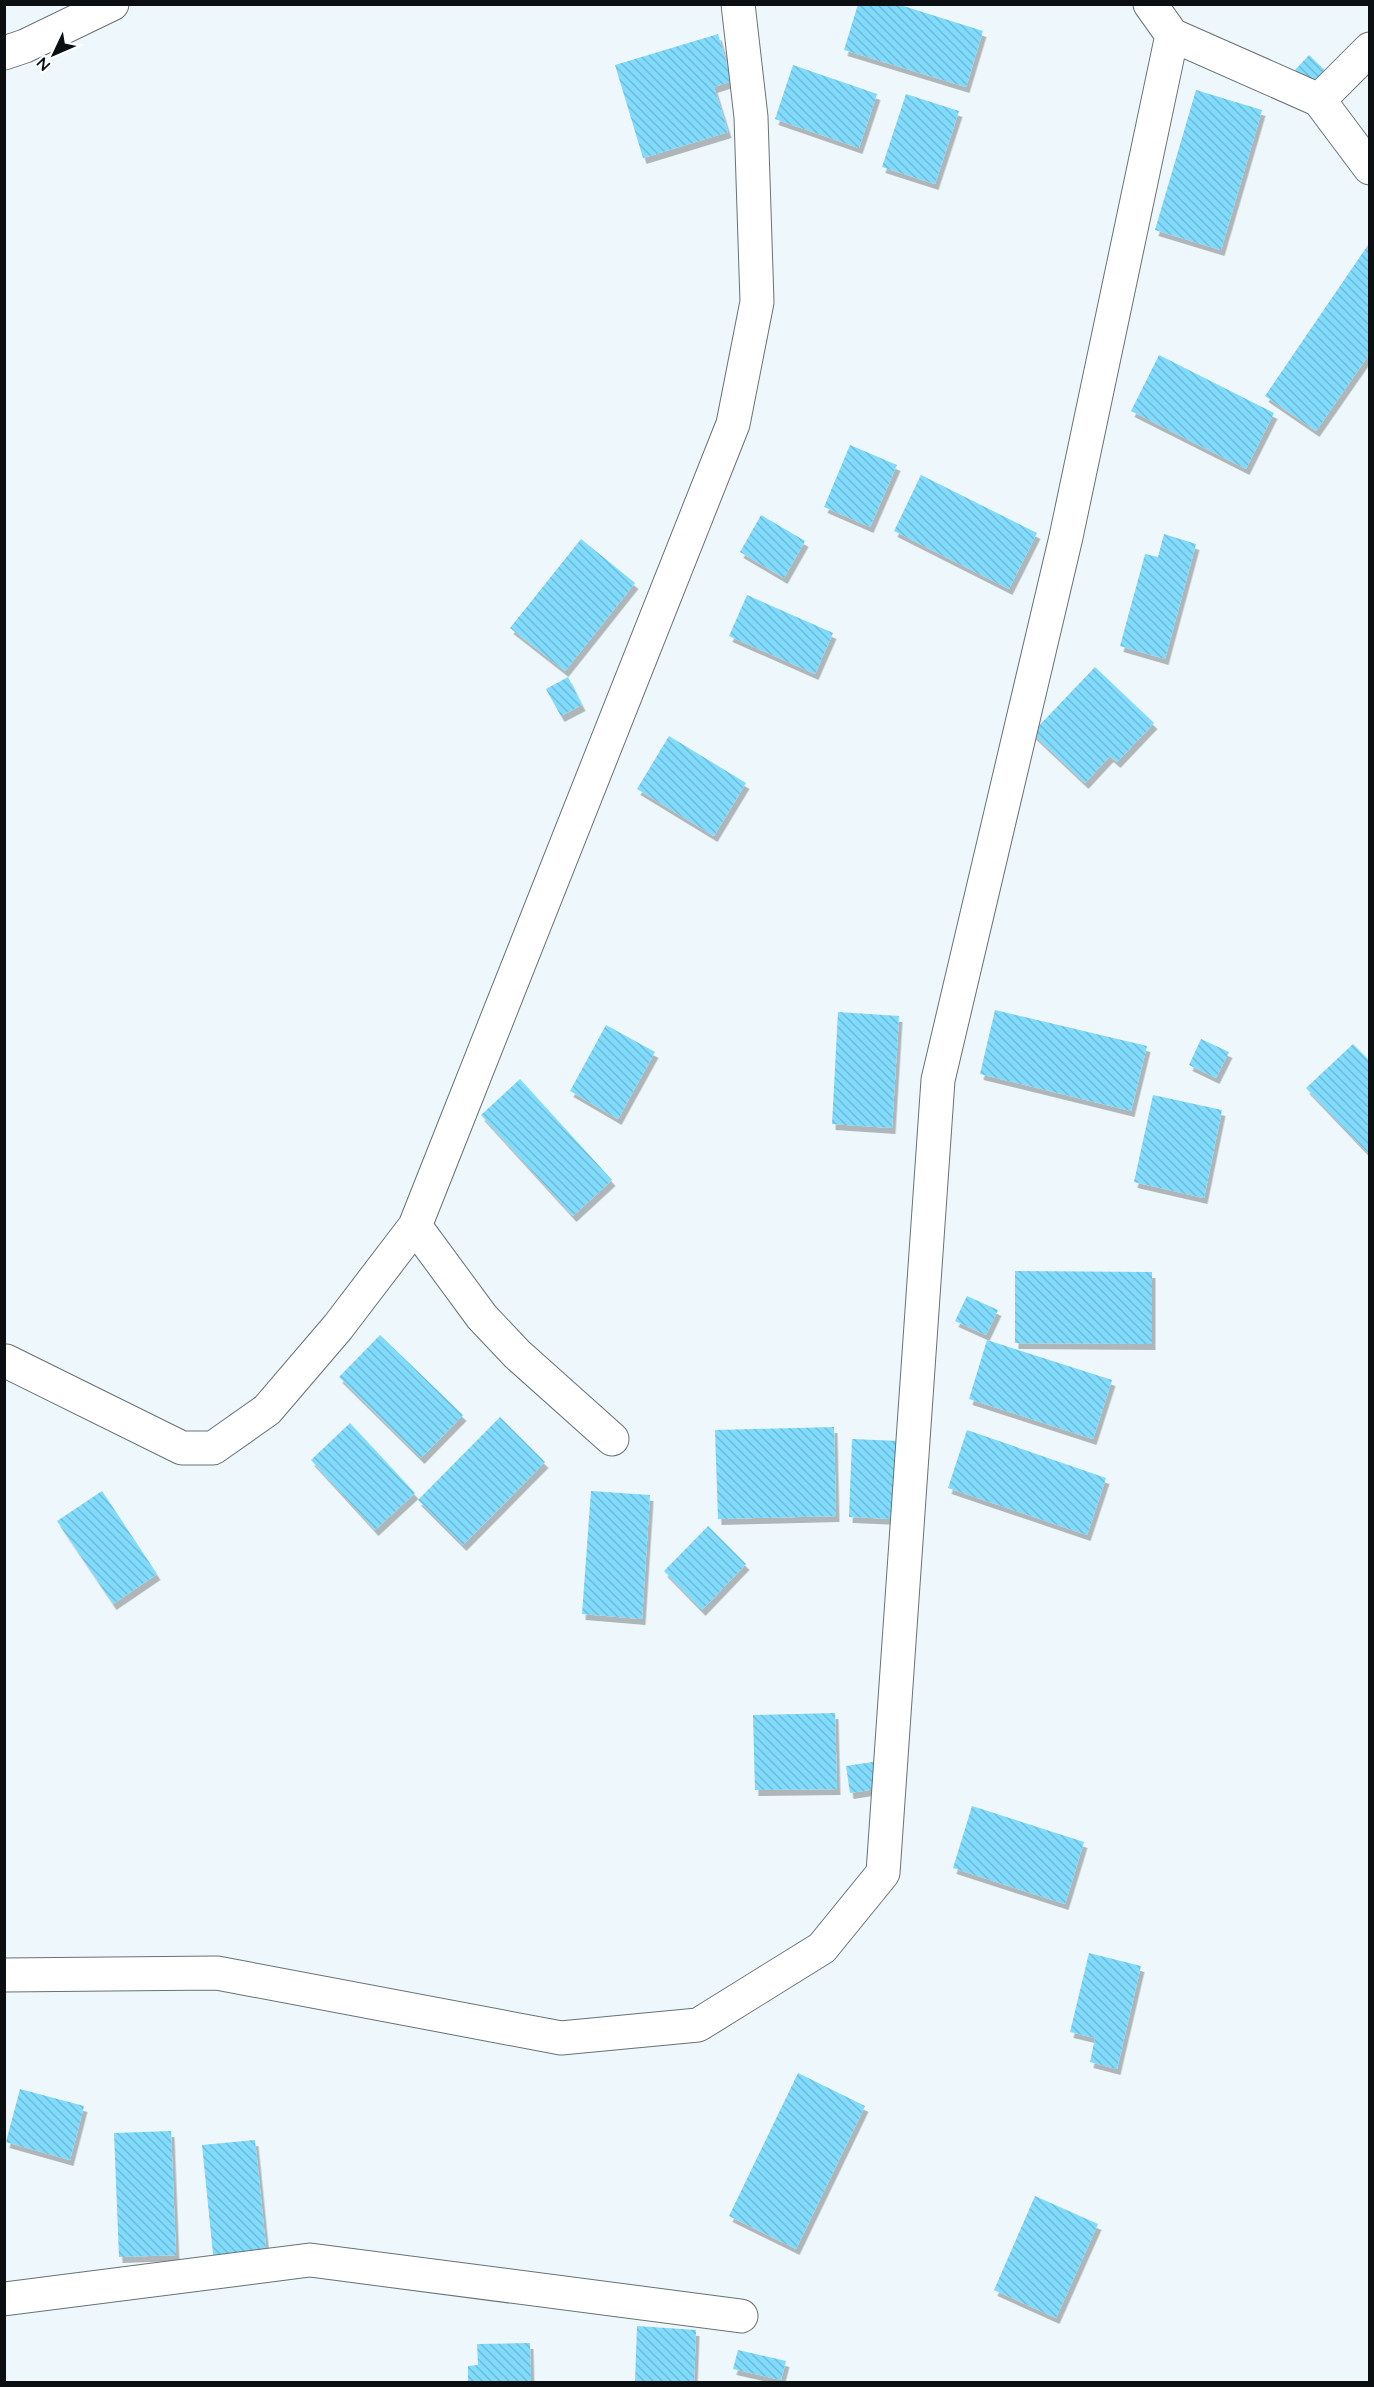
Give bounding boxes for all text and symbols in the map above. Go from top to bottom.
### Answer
north arrow [24,24,84,84]
text: N [32,53,54,76]

